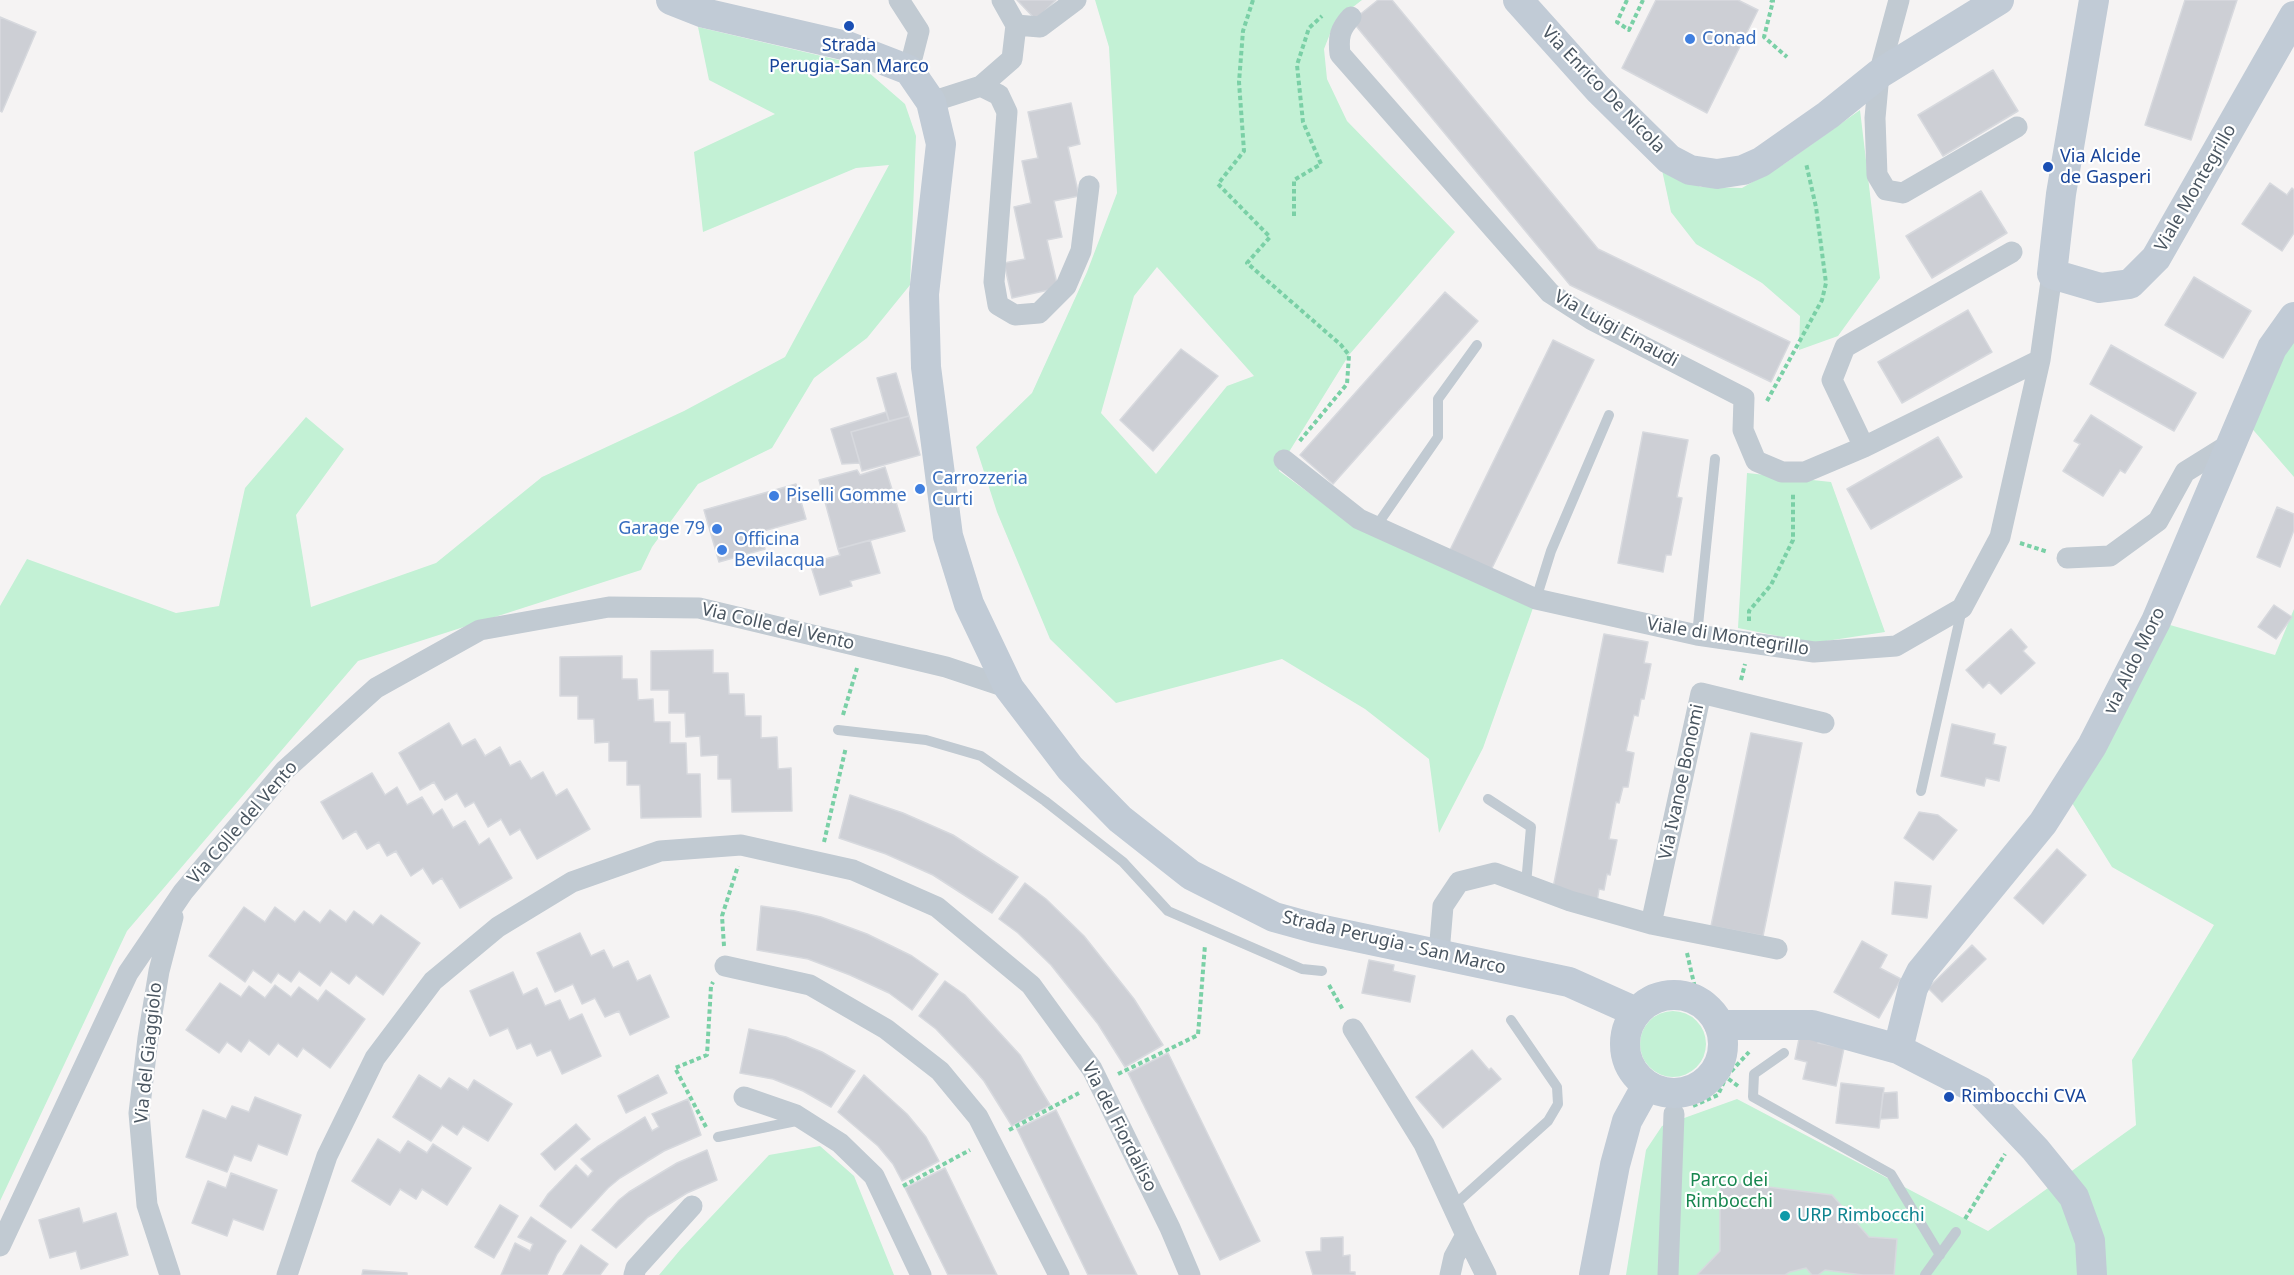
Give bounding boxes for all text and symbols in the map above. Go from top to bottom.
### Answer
marker: Strada Perugia-San Marco [842,19,856,33]
street label: Via Enrico De Nicola [1537,22,1669,158]
place label: Conad [1702,28,1757,50]
marker: Conad [1683,32,1697,46]
place label: Strada Perugia-San Marco [769,35,929,78]
street label: Viale Montegrillo [2151,121,2241,255]
place label: Via Alcide de Gasperi [2060,146,2151,188]
marker: Via Alcide de Gasperi [2041,160,2055,174]
street label: Via Luigi Einaudi [1550,286,1682,372]
place label: Carrozzeria Curti [932,468,1028,510]
marker: Carrozzeria Curti [913,482,927,496]
place label: Piselli Gomme [786,485,907,507]
marker: Piselli Gomme [767,489,781,503]
place label: Garage 79 [618,518,705,540]
marker: Garage 79 [710,522,724,536]
place label: Officina Bevilacqua [734,529,825,572]
marker: Officina Bevilacqua [715,543,729,557]
street label: Via Colle del Vento [699,599,857,655]
street label: via Aldo Moro [2100,604,2170,718]
street label: Viale di Montegrillo [1645,614,1811,660]
street label: Via Ivanoe Bonomi [1655,702,1709,862]
street label: Via Colle del Vento [184,757,302,889]
street label: Strada Perugia - San Marco [1280,907,1508,979]
street label: Via del Giaggiolo [131,981,167,1125]
street label: Via del Fiordaliso [1077,1059,1161,1195]
place label: Rimbocchi CVA [1961,1086,2086,1108]
marker: Rimbocchi CVA [1942,1090,1956,1104]
park label: Parco dei Rimbocchi [1685,1170,1773,1212]
place label: URP Rimbocchi [1797,1205,1925,1227]
marker: URP Rimbocchi [1778,1209,1792,1223]

